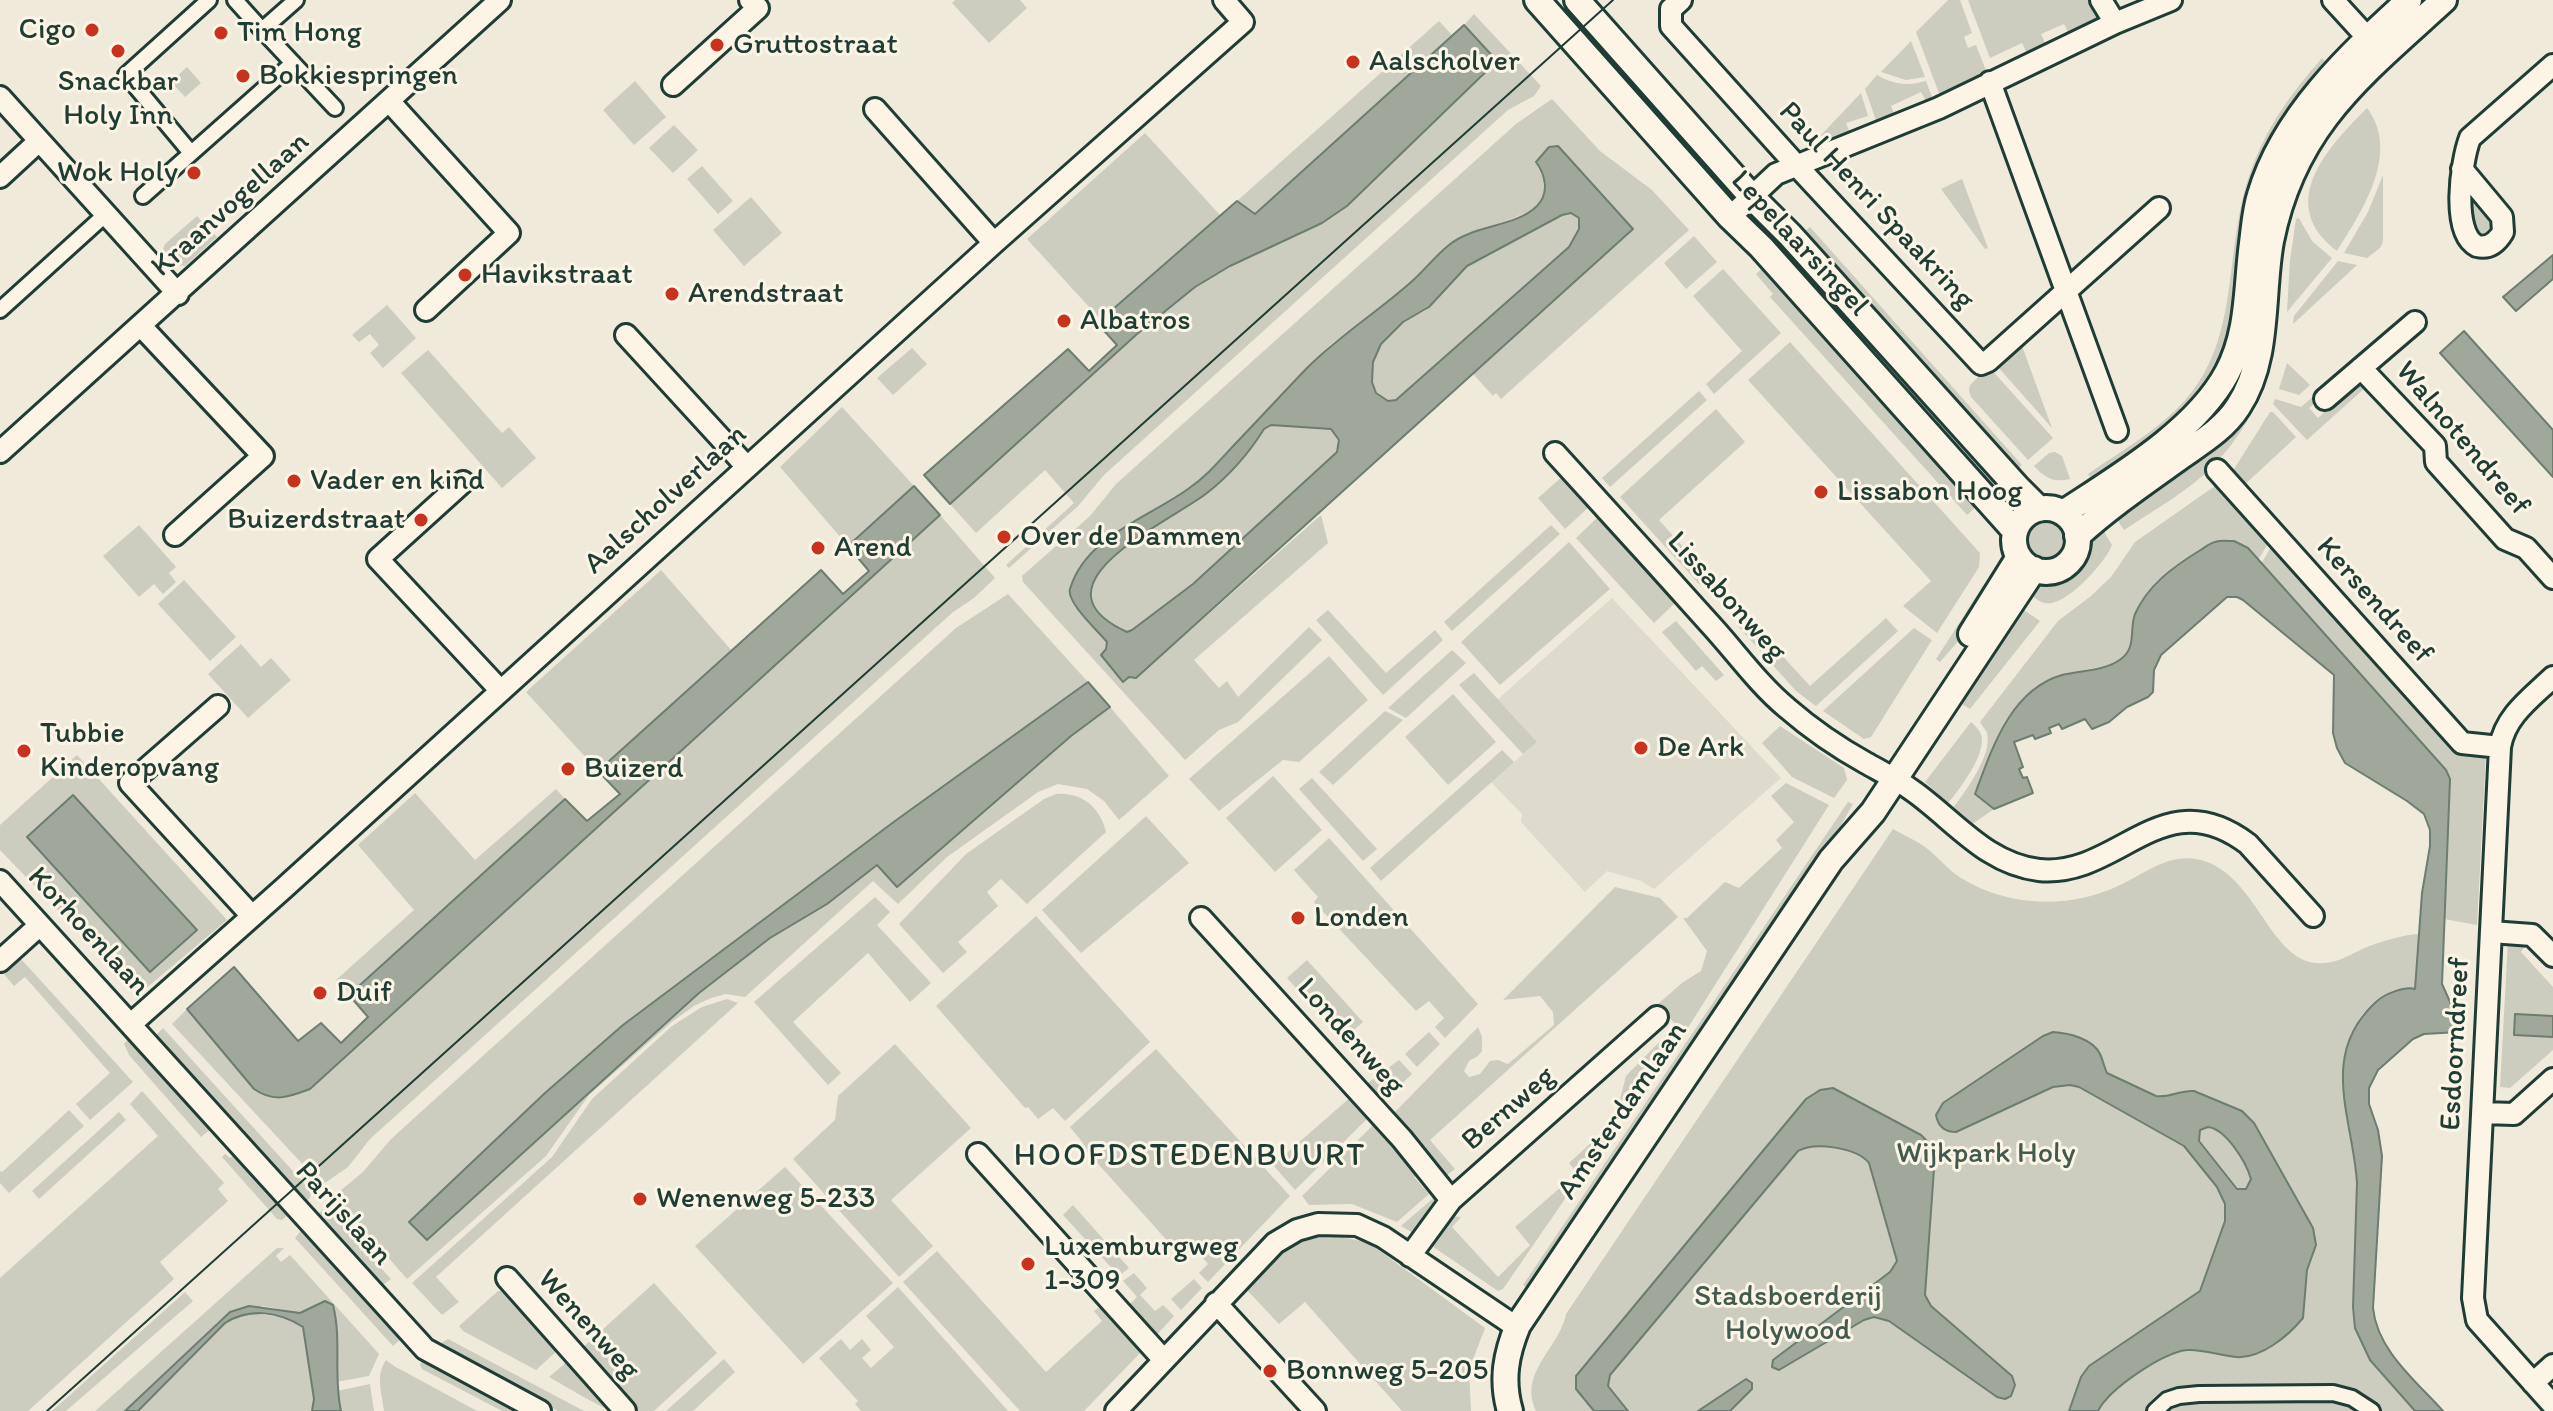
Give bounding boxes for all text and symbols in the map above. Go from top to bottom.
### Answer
place label: Cigo [18,12,76,48]
place label: Tim Hong [237,15,362,51]
marker: Cigo [83,21,101,39]
marker: Tim Hong [212,24,230,42]
place label: Gruttostraat [733,27,898,63]
marker: Gruttostraat [708,36,726,54]
marker: Snackbar Holy Inn [109,42,127,60]
place label: Aalscholver [1369,44,1520,80]
marker: Aalscholver [1344,53,1362,71]
place label: Bokkiespringen [259,58,458,94]
place label: Snackbar Holy Inn [58,64,178,134]
marker: Bokkiespringen [234,67,252,85]
street label: Paul Henri Spaakring [1770,95,1982,317]
street label: Kraanvogellaan [145,125,317,285]
place label: Wok Holy [57,155,178,191]
marker: Wok Holy [185,164,203,182]
street label: Lepelaarsingel [1722,164,1876,324]
place label: Havikstraat [481,257,633,293]
marker: Havikstraat [456,266,474,284]
place label: Arendstraat [688,276,844,312]
marker: Arendstraat [663,285,681,303]
place label: Albatros [1080,303,1191,339]
marker: Albatros [1055,312,1073,330]
street label: Walnotendreef [2387,354,2537,524]
street label: Aalscholverlaan [577,417,755,583]
place label: Vader en kind [310,463,484,499]
marker: Vader en kind [285,472,303,490]
place label: Lissabon Hoog [1837,474,2023,510]
marker: Lissabon Hoog [1812,483,1830,501]
place label: Buizerdstraat [227,502,405,538]
marker: Buizerdstraat [412,511,430,529]
place label: Over de Dammen [1020,519,1242,555]
street label: Lissabonweg [1658,525,1794,669]
marker: Over de Dammen [995,528,1013,546]
place label: Arend [834,530,912,566]
street label: Kersendreef [2308,530,2440,672]
marker: Arend [809,539,827,557]
place label: Tubbie Kinderopvang [40,716,219,786]
place label: De Ark [1657,730,1744,766]
marker: De Ark [1632,739,1650,757]
marker: Tubbie Kinderopvang [15,742,33,760]
place label: Buizerd [584,751,684,787]
marker: Buizerd [559,760,577,778]
street label: Korhoenlaan [19,860,157,1004]
place label: Londen [1314,900,1409,936]
marker: Londen [1289,909,1307,927]
street label: Esdoorndreef [2433,956,2479,1132]
street label: Londenweg [1288,971,1412,1103]
place label: Duif [336,975,391,1011]
marker: Duif [311,984,329,1002]
street label: Amsterdamlaan [1550,1015,1696,1207]
street label: Bernweg [1455,1059,1563,1159]
park label: Wijkpark Holy [1896,1136,2076,1172]
district label: HOOFDSTEDENBUURT [1014,1138,1366,1176]
street label: Parijslaan [287,1154,399,1274]
place label: Wenenweg 5-233 [656,1181,875,1217]
marker: Wenenweg 5-233 [631,1190,649,1208]
place label: Luxemburgweg 1-309 [1044,1229,1238,1300]
marker: Luxemburgweg 1-309 [1019,1255,1037,1273]
street label: Wenenweg [529,1262,647,1388]
park label: Stadsboerderij Holywood [1694,1279,1882,1350]
place label: Bonnweg 5-205 [1286,1353,1488,1389]
marker: Bonnweg 5-205 [1261,1362,1279,1380]

